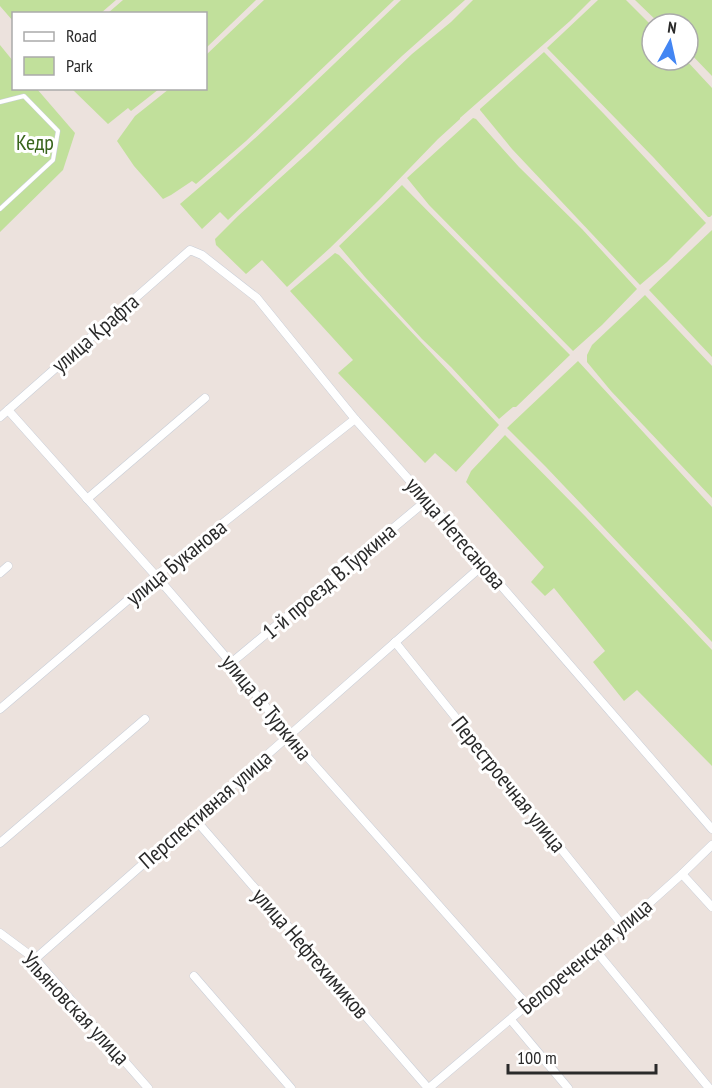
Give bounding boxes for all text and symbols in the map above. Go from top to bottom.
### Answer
legend [12,12,207,90]
north arrow [640,12,700,72]
text: N [666,17,678,38]
text: Road [66,24,97,47]
text: Park [66,54,93,77]
park label: Кедр [16,128,54,156]
street label: улица Крафта [46,287,144,379]
street label: улица Нетесанова [400,471,512,595]
street label: улица Буканова [120,513,232,611]
street label: 1-й проезд В.Туркина [256,517,402,645]
street label: улица В. Туркина [216,648,318,766]
street label: Перестроечная улица [446,710,572,858]
street label: Перспективная улица [133,744,277,874]
street label: улица Нефтехимиков [246,882,376,1024]
street label: Белореченская улица [512,892,658,1020]
street label: Ульяновская улица [16,945,136,1071]
scale bar [508,1037,656,1075]
text: 100 m [517,1046,557,1069]

